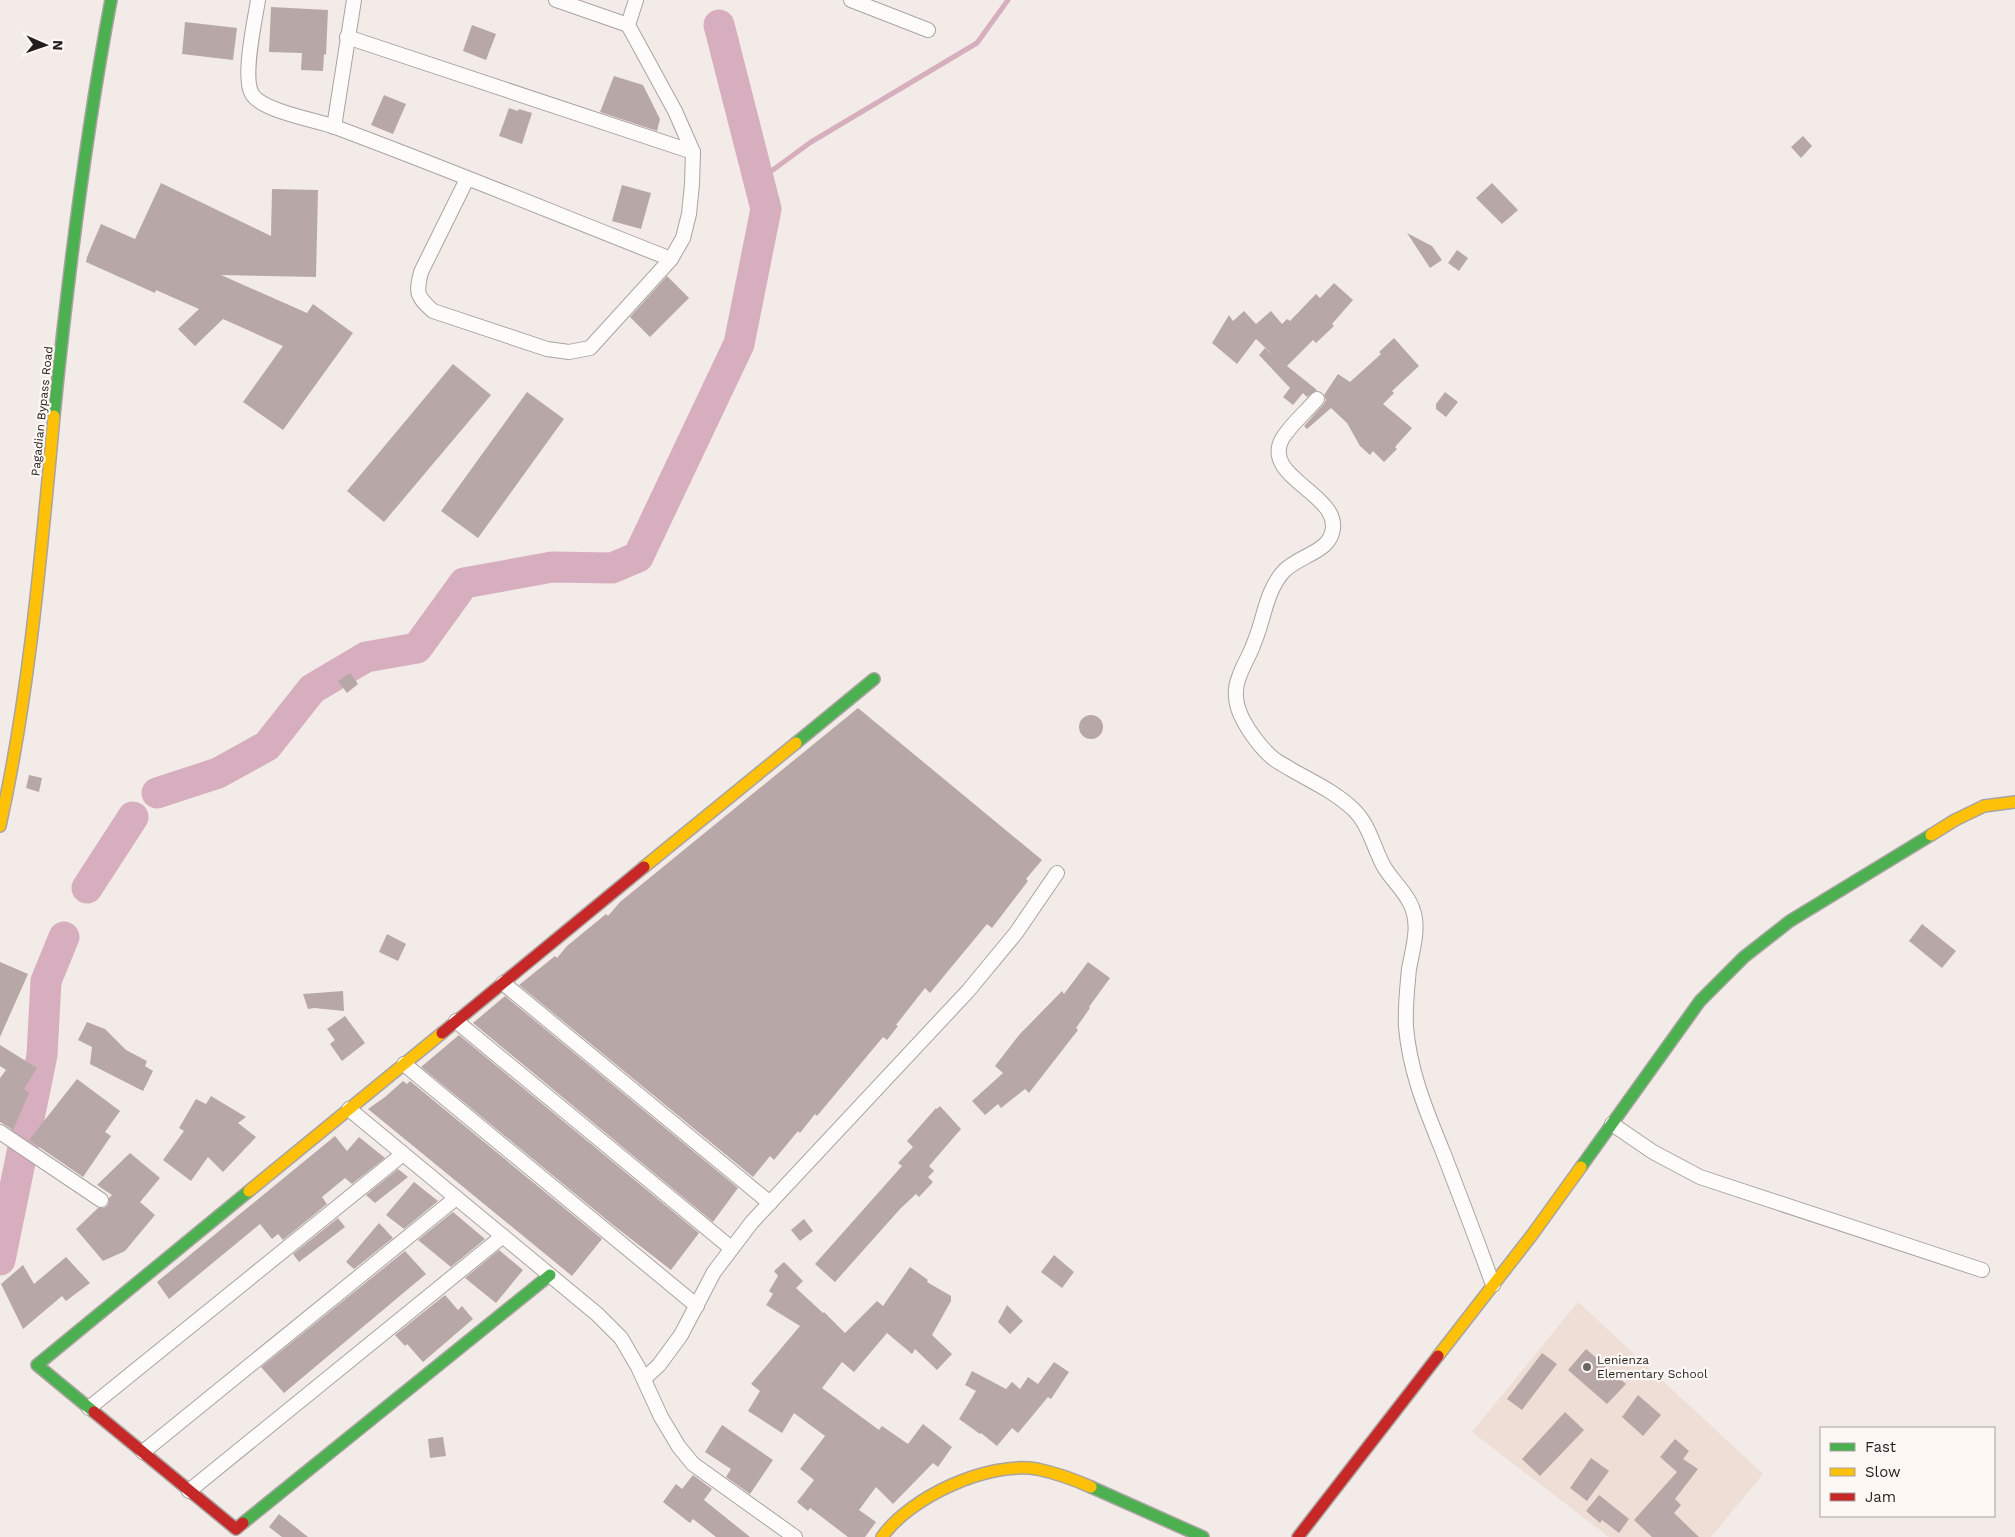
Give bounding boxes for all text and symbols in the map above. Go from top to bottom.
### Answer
north arrow [20,20,70,70]
text: N [50,40,66,51]
street label: Pagadian Bypass Road [28,345,56,477]
place label: Lenienza Elementary School [1597,1353,1708,1381]
marker: Lenienza Elementary School [1581,1361,1593,1373]
legend [1820,1427,1995,1517]
text: Fast [1865,1438,1897,1456]
text: Slow [1865,1463,1901,1481]
text: Jam [1865,1488,1896,1506]

